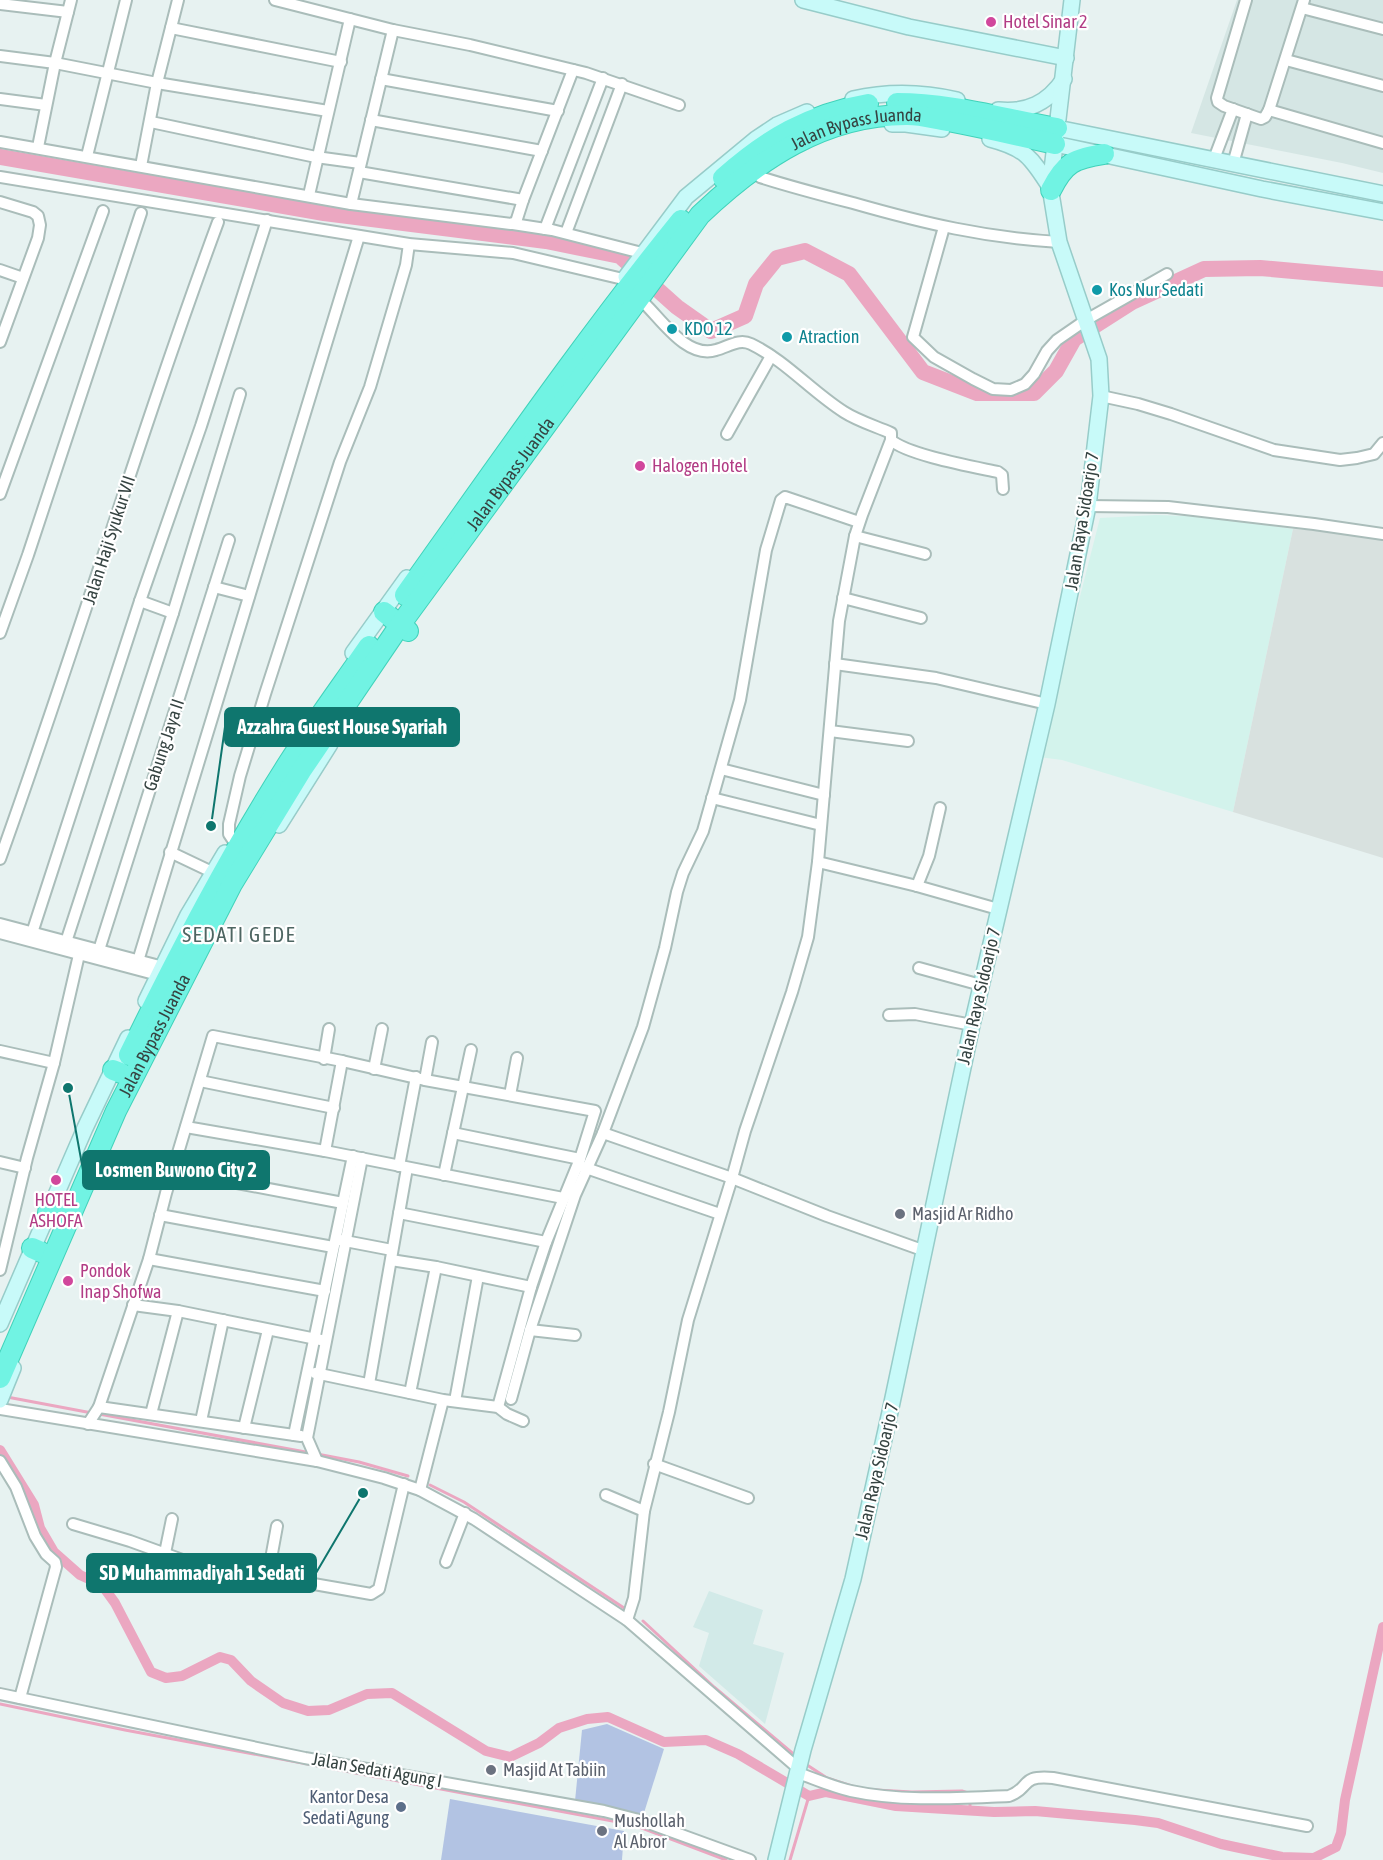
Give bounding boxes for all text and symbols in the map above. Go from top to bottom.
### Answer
place label: Hotel Sinar 2 [1003,11,1087,32]
marker: Hotel Sinar 2 [984,15,998,29]
street label: Jalan Bypass Juanda [787,104,923,154]
place label: Kos Nur Sedati [1109,279,1204,300]
marker: Kos Nur Sedati [1090,283,1104,297]
place label: KDO 12 [684,318,733,339]
marker: KDO 12 [665,322,679,336]
place label: Atraction [799,326,860,347]
marker: Atraction [780,330,794,344]
street label: Jalan Bypass Juanda [462,413,558,534]
street label: Jalan Raya Sidoarjo 7 [1060,450,1103,592]
place label: Halogen Hotel [652,455,748,476]
marker: Halogen Hotel [633,459,647,473]
street label: Jalan Haji Syukur VII [78,473,139,607]
street label: Gabung Jaya II [139,696,188,793]
callout: Azzahra Guest House Syariah [225,708,459,746]
text: Azzahra Guest House Syariah [236,715,447,738]
district label: SEDATI GEDE [182,922,296,946]
street label: Jalan Raya Sidoarjo 7 [953,925,1004,1066]
street label: Jalan Bypass Juanda [114,970,194,1100]
callout: Losmen Buwono City 2 [83,1151,269,1189]
text: Losmen Buwono City 2 [95,1158,257,1181]
marker: HOTEL ASHOFA [49,1173,63,1187]
place label: HOTEL ASHOFA [29,1189,83,1231]
place label: Masjid Ar Ridho [912,1203,1014,1224]
marker: Masjid Ar Ridho [893,1207,907,1221]
place label: Pondok Inap Shofwa [80,1260,161,1302]
marker: Pondok Inap Shofwa [61,1274,75,1288]
street label: Jalan Raya Sidoarjo 7 [851,1400,902,1541]
callout: SD Muhammadiyah 1 Sedati [87,1554,316,1592]
text: SD Muhammadiyah 1 Sedati [99,1561,305,1584]
street label: Jalan Sedati Agung I [310,1748,444,1791]
place label: Masjid At Tabiin [503,1759,606,1780]
marker: Masjid At Tabiin [484,1763,498,1777]
place label: Kantor Desa Sedati Agung [303,1786,389,1828]
marker: Kantor Desa Sedati Agung [394,1800,408,1814]
place label: Mushollah Al Abror [614,1810,685,1852]
marker: Mushollah Al Abror [595,1824,609,1838]

